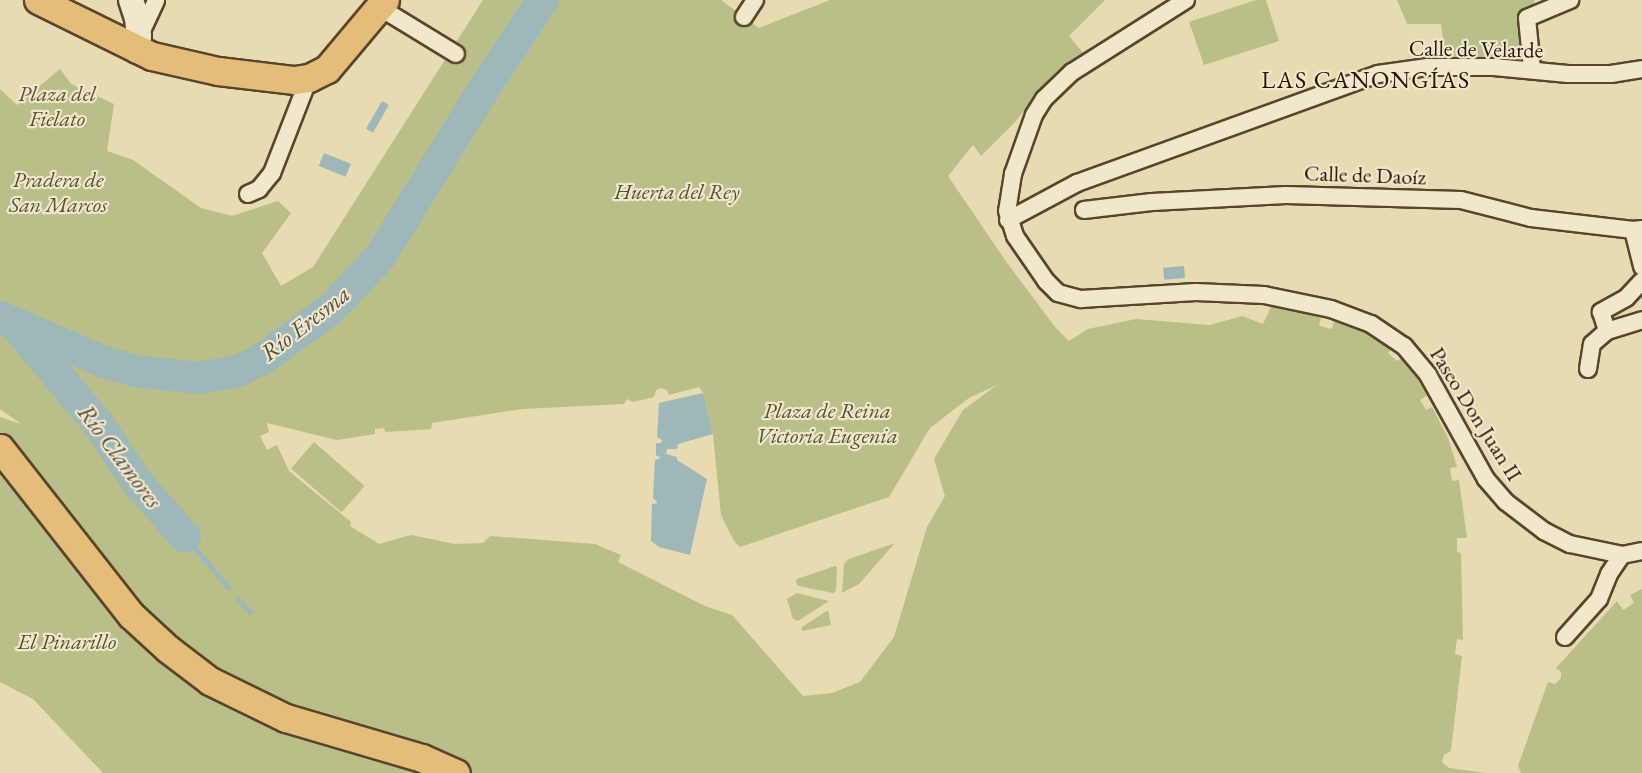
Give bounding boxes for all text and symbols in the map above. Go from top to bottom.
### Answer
street label: Calle de Velarde [1409,35,1543,63]
district label: LAS CANONGÍAS [1261,66,1471,94]
park label: Plaza del Fielato [18,80,96,132]
street label: Calle de Daoíz [1304,160,1426,190]
park label: Pradera de San Marcos [9,166,107,218]
park label: Huerta del Rey [614,179,740,205]
water label: Río Eresma [255,279,355,367]
street label: Paseo Don Juan II [1424,342,1528,486]
park label: Plaza de Reina Victoria Eugenia [756,397,898,448]
water label: Río Clamores [72,399,168,513]
park label: El Pinarillo [18,629,116,655]

